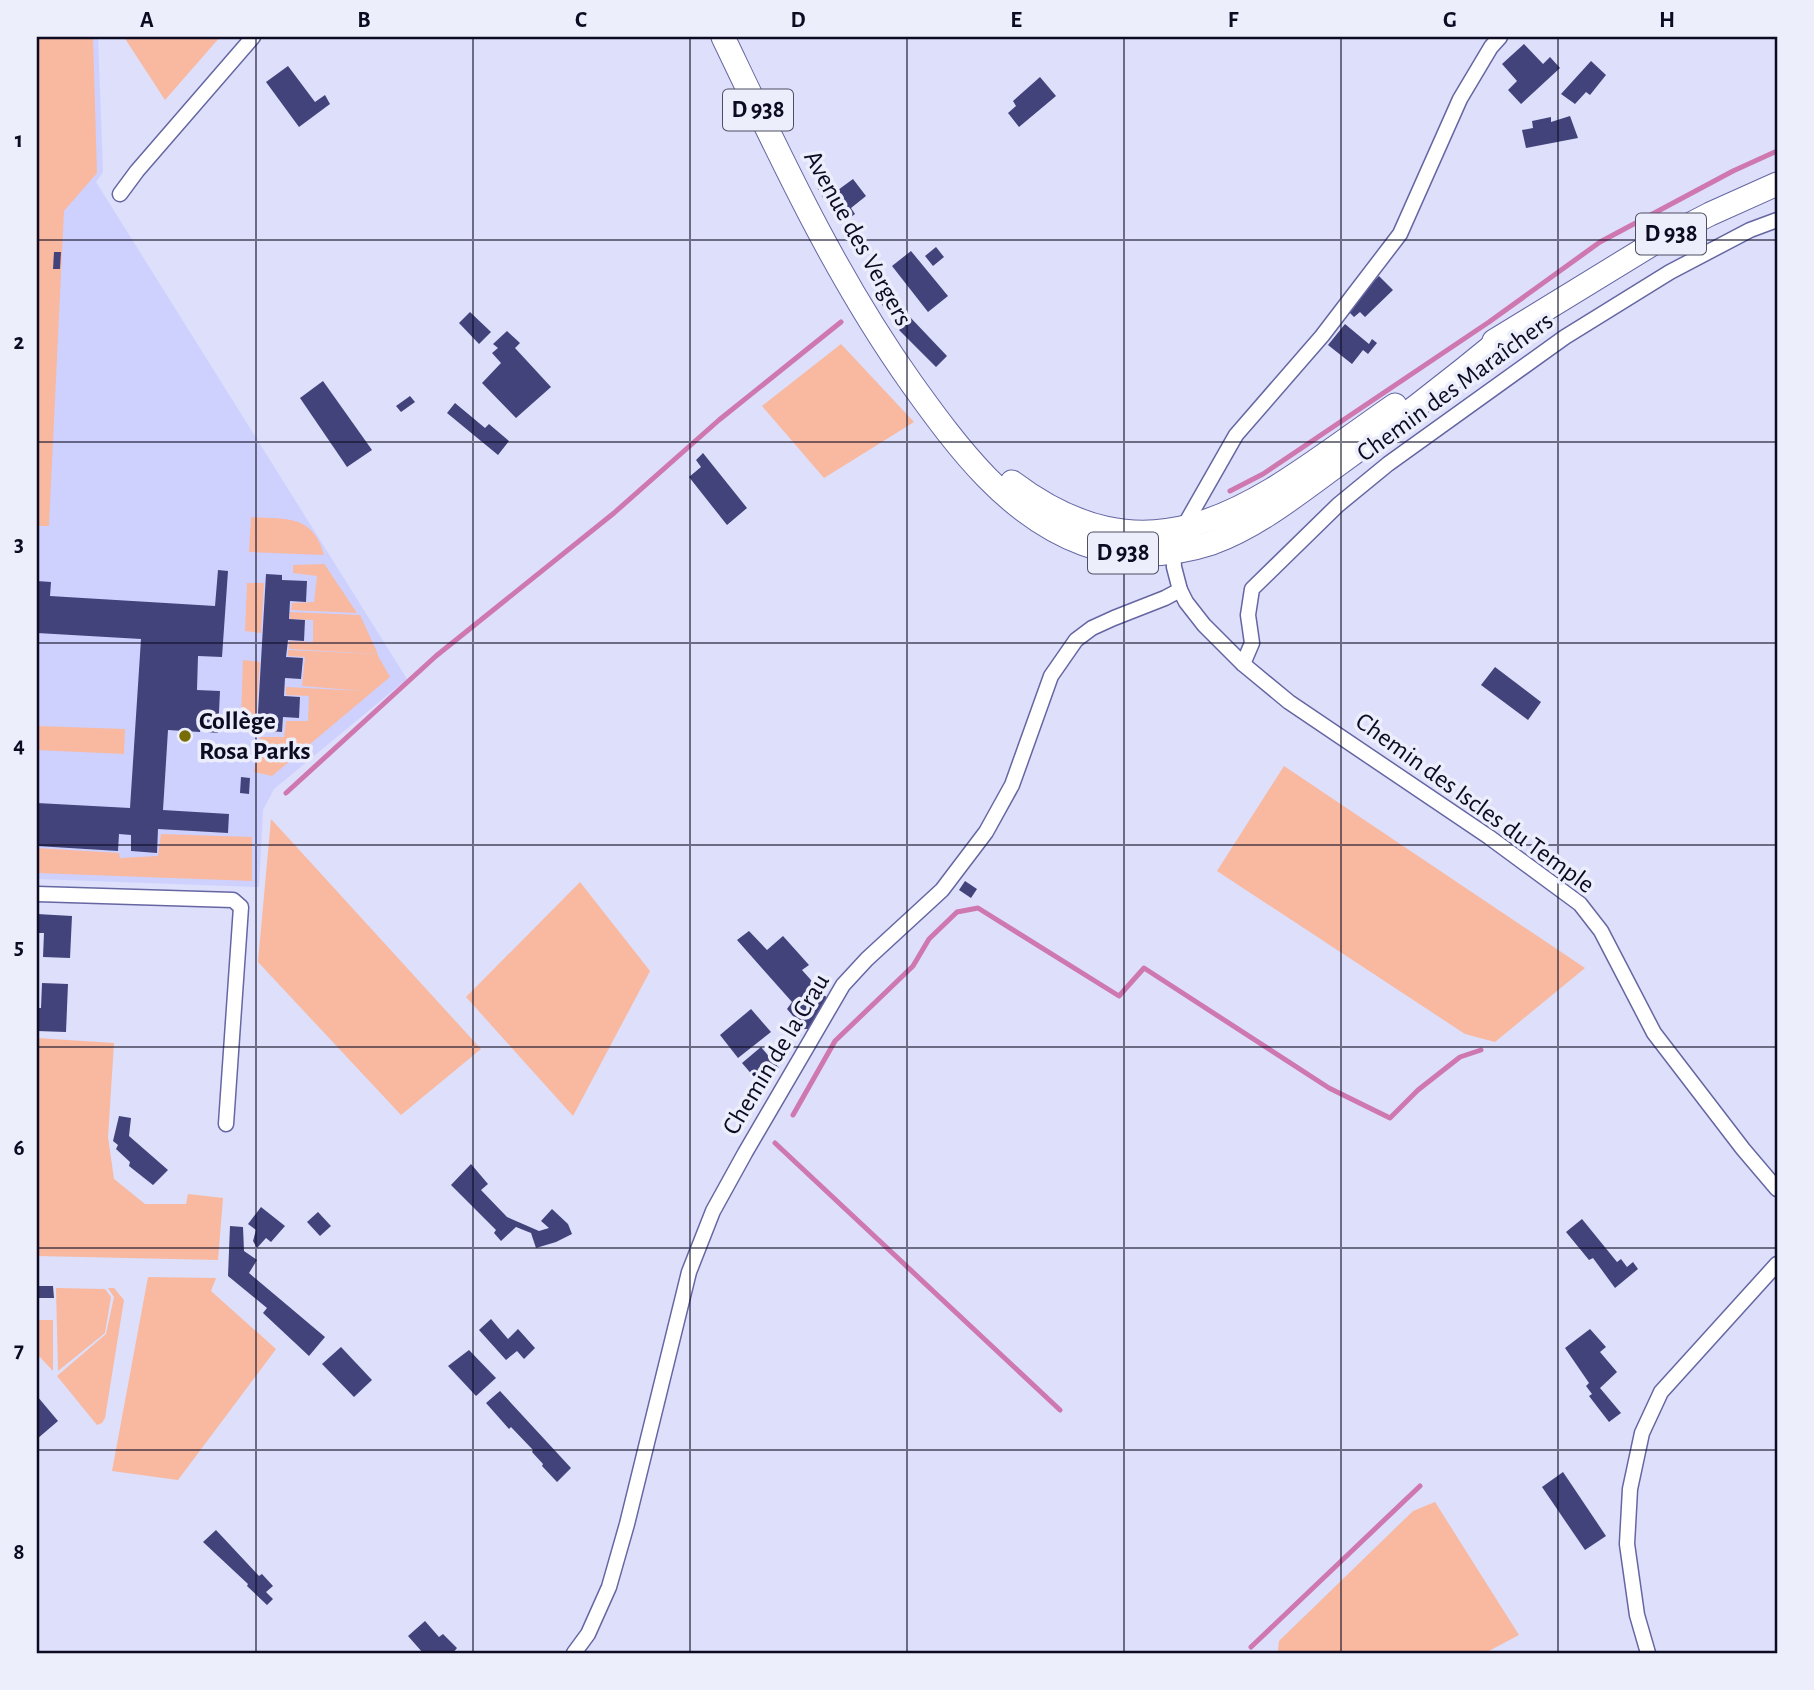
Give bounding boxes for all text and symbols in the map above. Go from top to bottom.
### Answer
text: A [140,9,154,32]
text: B [357,9,371,32]
text: C [575,9,587,32]
text: D [790,9,806,32]
text: E [1010,9,1022,32]
text: F [1228,9,1239,32]
text: G [1443,9,1457,32]
text: H [1659,9,1675,32]
road number: D 938 [723,90,793,130]
text: 1 [15,129,23,152]
street label: Avenue des Vergers [799,146,917,330]
road number: D 938 [1636,214,1706,255]
street label: Chemin des Maraîchers [1352,307,1558,467]
text: 2 [14,331,25,354]
road number: D 938 [1088,532,1158,574]
text: 3 [14,533,24,556]
place label: Collège Rosa Parks [199,708,311,764]
street label: Chemin des Iscles du Temple [1351,708,1599,898]
marker: Collège Rosa Parks [177,728,193,744]
text: 4 [13,734,25,757]
text: 5 [14,936,24,959]
street label: Chemin de la Crau [718,969,834,1139]
text: 6 [13,1137,25,1160]
text: 7 [14,1339,24,1362]
text: 8 [13,1541,25,1564]

